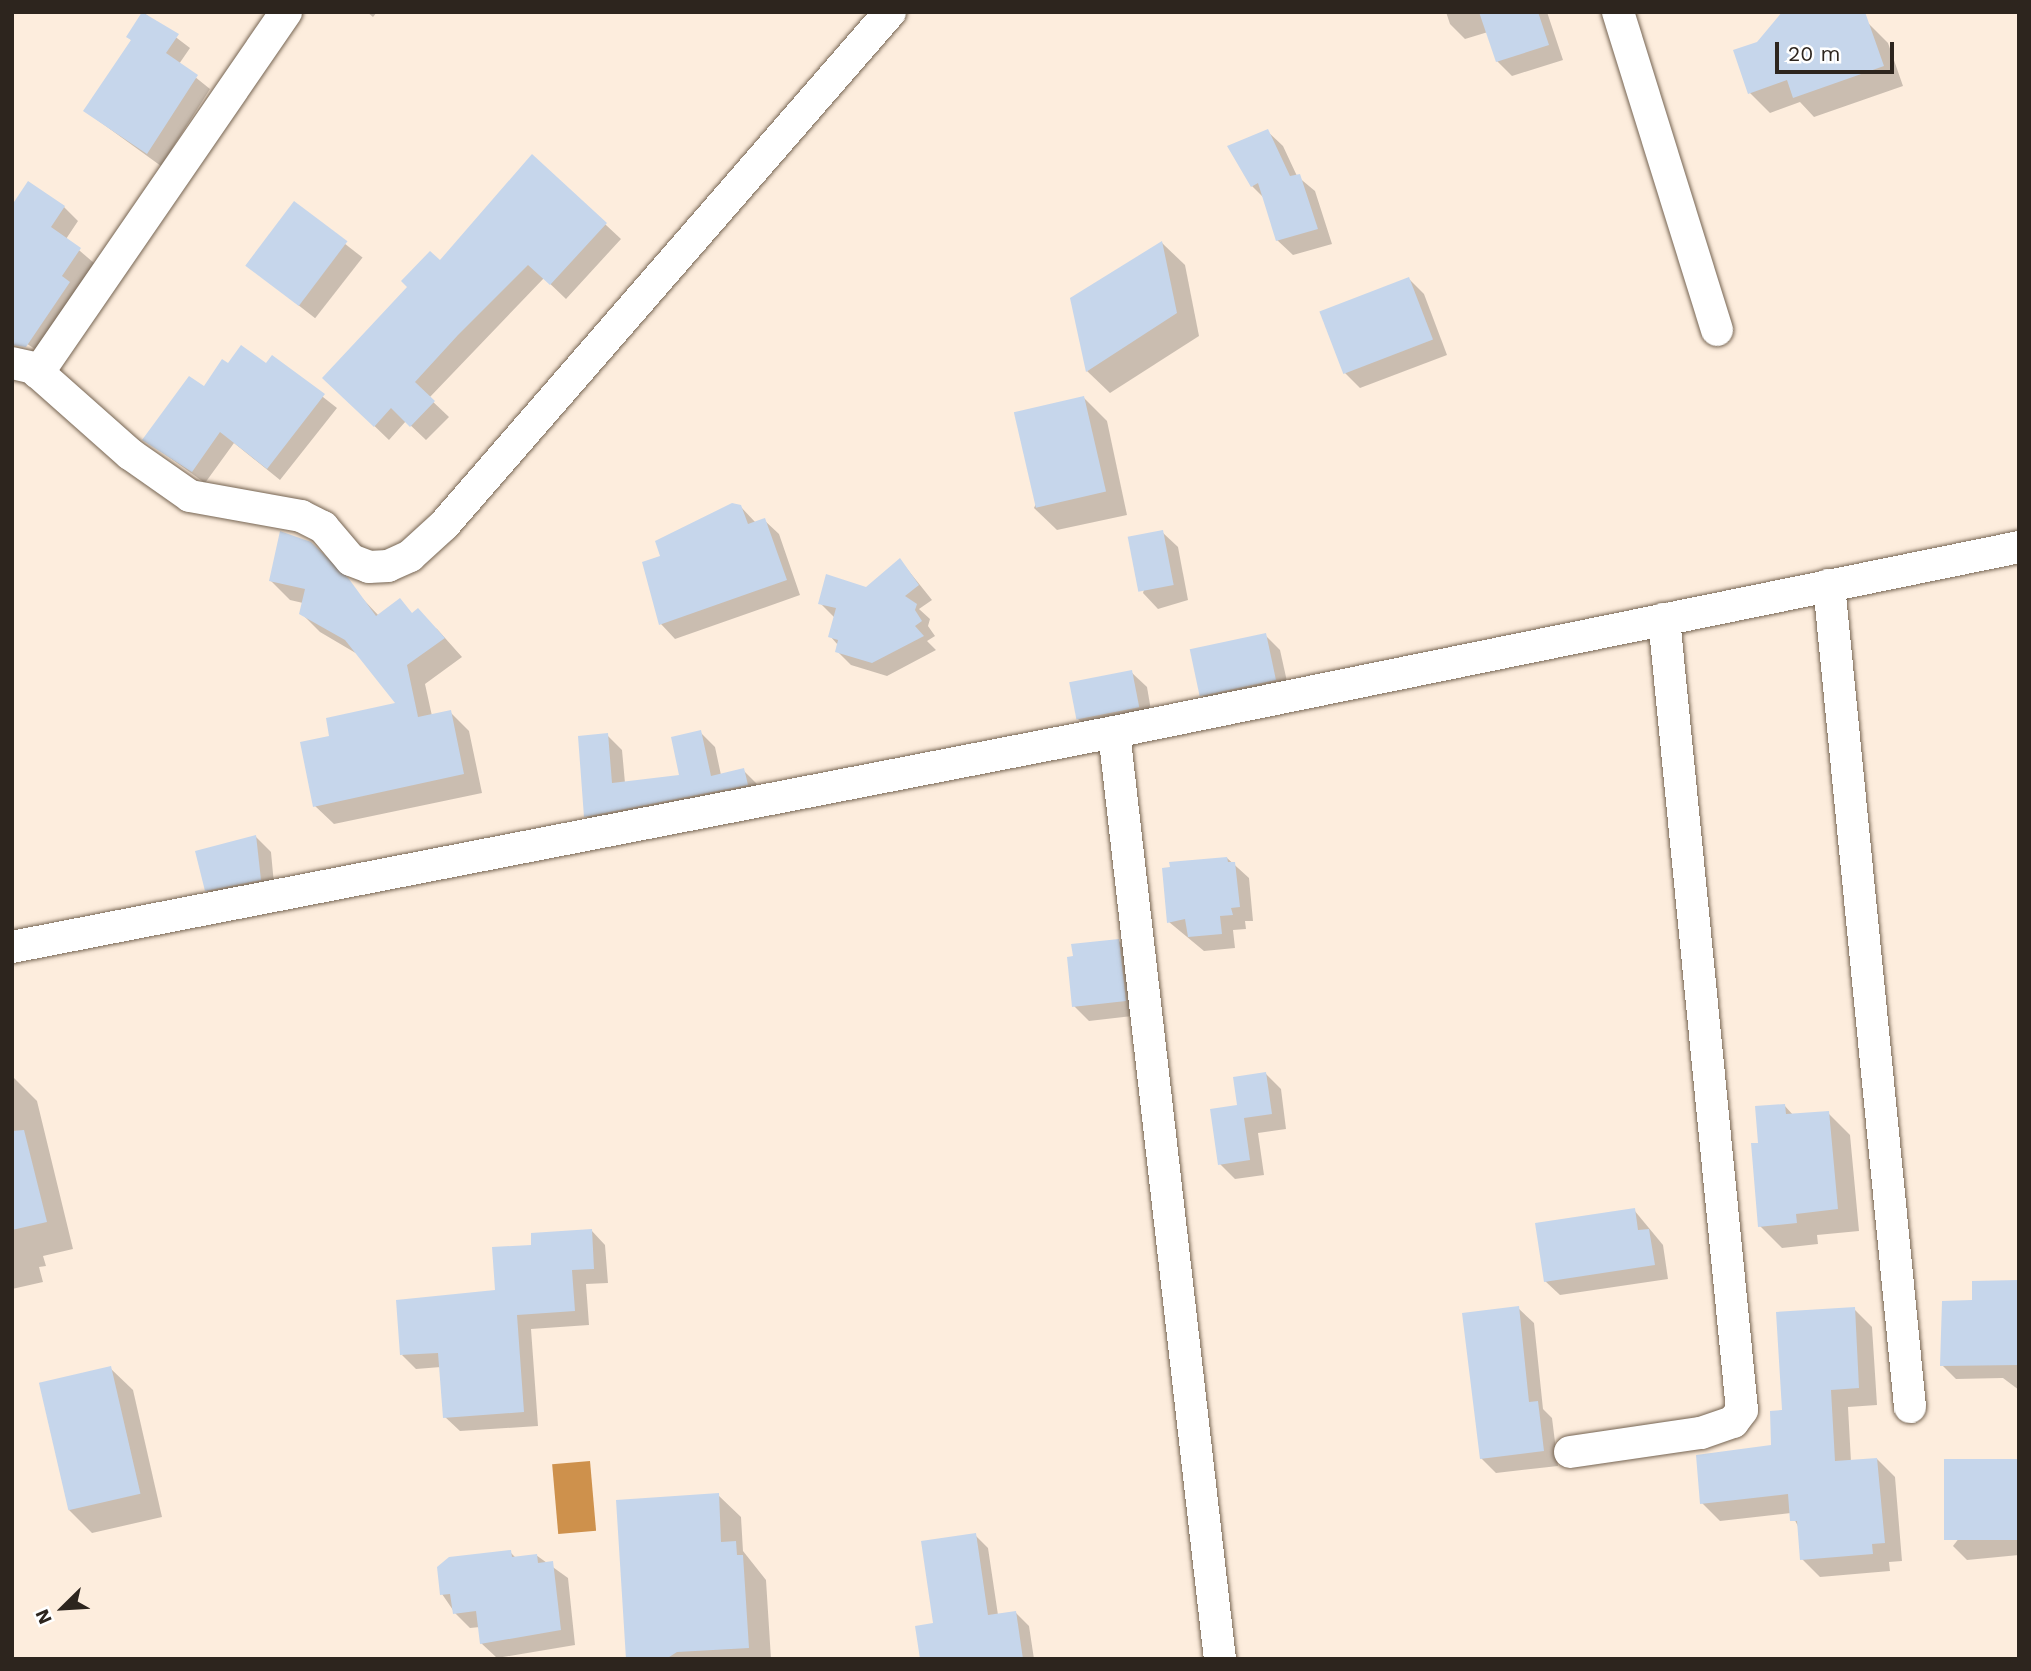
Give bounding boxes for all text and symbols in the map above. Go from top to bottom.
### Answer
scale bar [1779,28,1898,72]
text: 20 m [1788,41,1840,66]
north arrow [28,1573,98,1643]
text: N [30,1606,57,1628]

